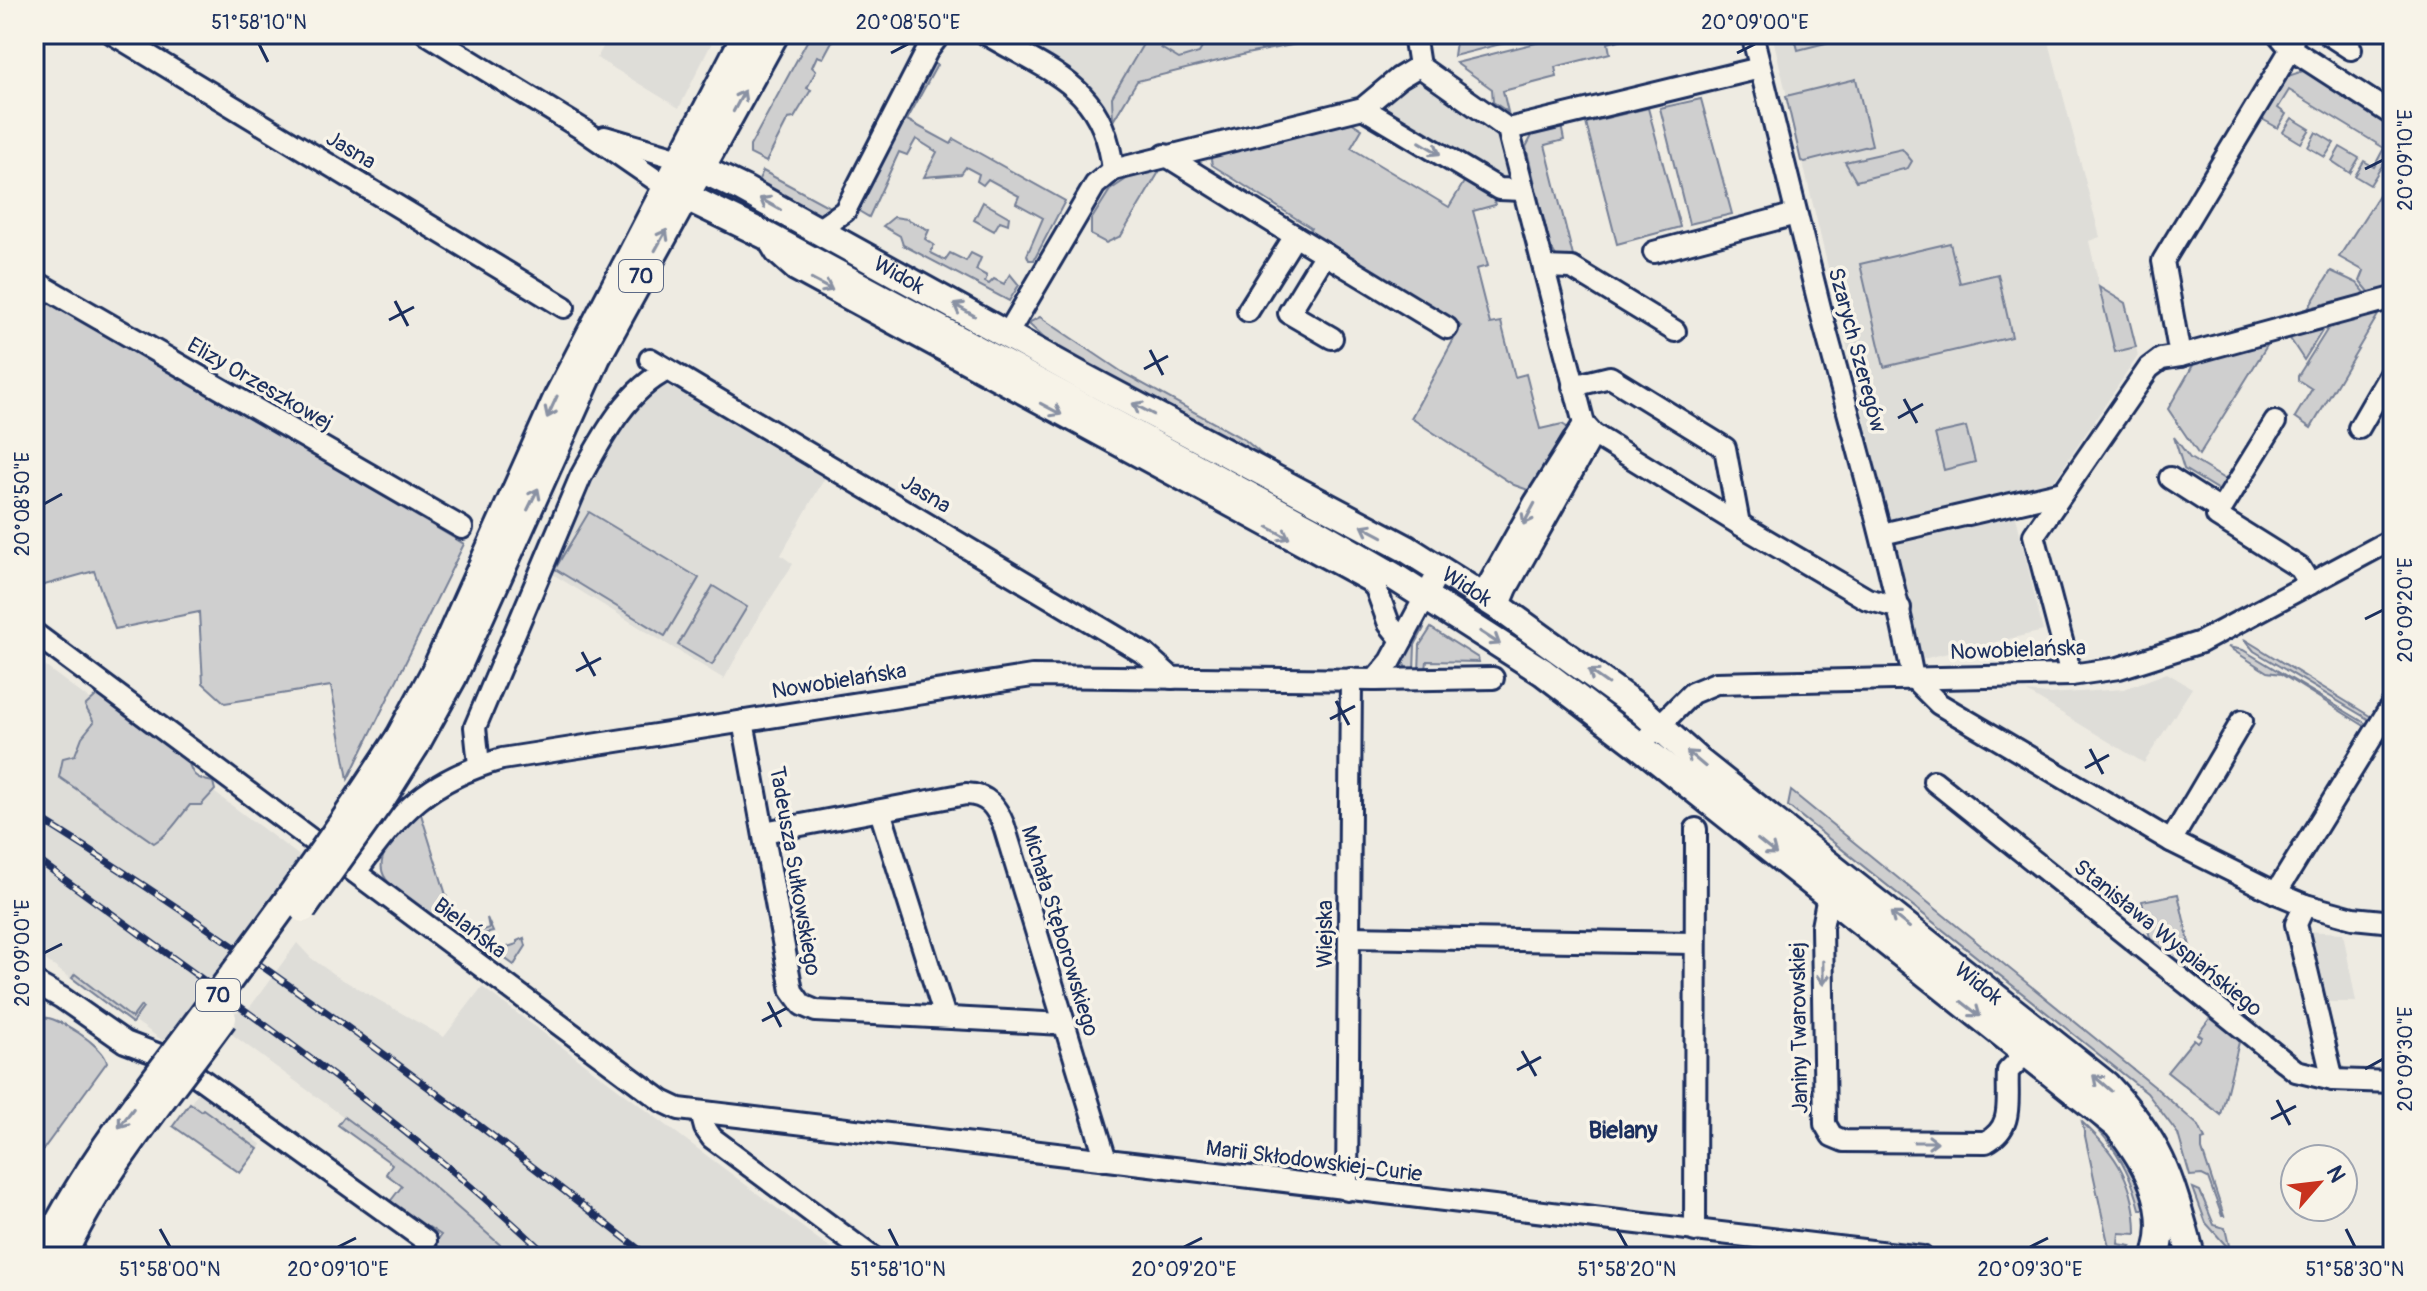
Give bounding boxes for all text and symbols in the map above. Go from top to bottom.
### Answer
text: 51°58'10"N [211,10,307,35]
text: 20°08'50"E [856,10,960,35]
text: 20°09'00"E [1701,10,1809,35]
one-way arrow [731,90,747,113]
text: 20°09'10"E [2393,109,2418,211]
street label: Jasna [321,124,381,176]
one-way arrow [1418,140,1441,156]
one-way arrow [759,196,782,212]
one-way arrow [654,228,670,252]
street label: Widok [869,250,929,301]
road number: 70 [619,260,663,292]
street label: Szarych Szeregów [1822,265,1892,436]
one-way arrow [810,277,833,293]
one-way arrow [953,301,976,317]
street label: Elizy Orzeszkowej [182,331,338,437]
one-way arrow [544,395,559,419]
one-way arrow [1131,400,1155,416]
one-way arrow [1038,402,1062,417]
text: 20°08'50"E [10,452,35,556]
street label: Jasna [896,468,956,520]
one-way arrow [526,487,541,511]
one-way arrow [1520,502,1536,526]
one-way arrow [1361,523,1385,539]
one-way arrow [1267,525,1291,541]
text: 20°09'20"E [2393,558,2418,662]
street label: Widok [1437,561,1497,613]
one-way arrow [1479,630,1501,647]
street label: Nowobielańska [1950,634,2086,666]
street label: Nowobielańska [770,657,908,705]
one-way arrow [1587,669,1609,685]
one-way arrow [1686,750,1707,768]
street label: Tadeusza Sułkowskiego [763,764,827,978]
street label: Michała Stęborowskiego [1015,822,1105,1040]
one-way arrow [1756,838,1777,856]
street label: Stanisława Wyspiańskiego [2068,853,2268,1023]
street label: Bielańska [428,891,512,965]
text: 20°09'00"E [10,899,35,1007]
street label: Wiejska [1311,900,1339,968]
one-way arrow [1890,912,1911,929]
street label: Janiny Twarowskiej [1784,942,1814,1114]
street label: Widok [1949,956,2008,1012]
one-way arrow [1815,959,1830,986]
road number: 70 [196,979,240,1011]
one-way arrow [1960,1000,1981,1017]
text: 20°09'30"E [2393,1007,2418,1111]
one-way arrow [2093,1075,2113,1093]
one-way arrow [118,1106,135,1128]
district label: Bielany [1588,1116,1658,1145]
street label: Marii Skłodowskiej-Curie [1204,1134,1424,1188]
one-way arrow [1912,1134,1939,1150]
north arrow [2279,1143,2359,1223]
text: N [2320,1161,2352,1187]
text: 51°58'00"N [119,1257,221,1282]
text: 20°09'10"E [287,1257,389,1282]
text: 51°58'10"N [850,1257,946,1282]
text: 20°09'20"E [1132,1257,1236,1282]
text: 51°58'20"N [1578,1257,1676,1282]
text: 20°09'30"E [1978,1257,2082,1282]
text: 51°58'30"N [2306,1257,2404,1282]

